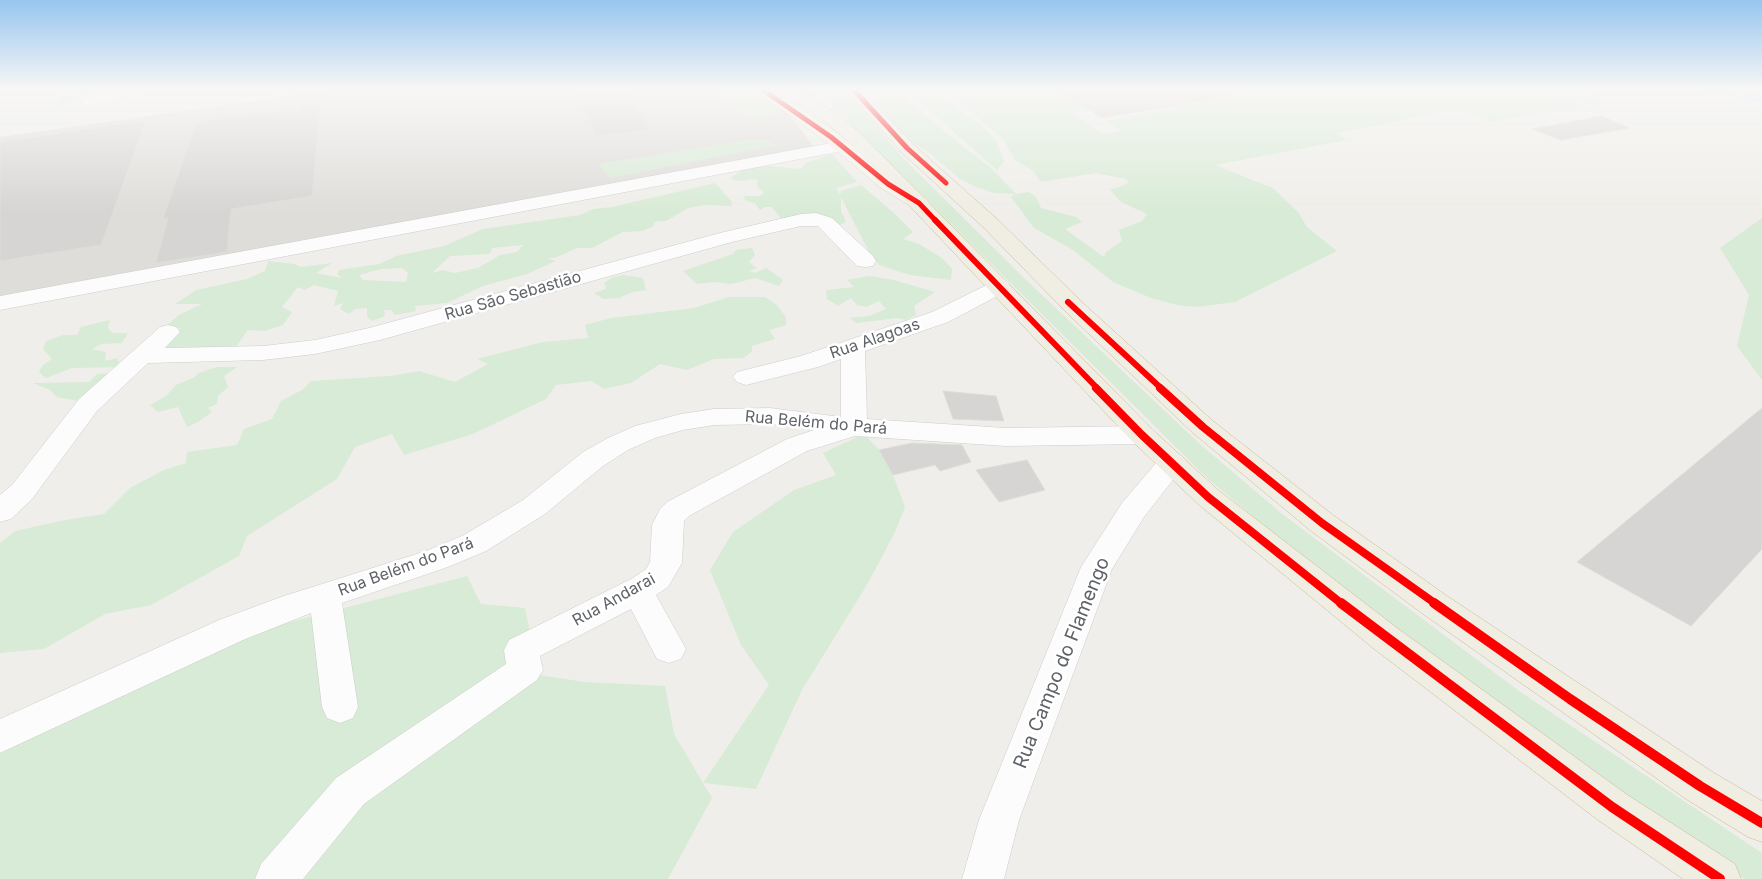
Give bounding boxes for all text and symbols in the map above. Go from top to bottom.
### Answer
street label: Rua São Sebastião [442,267,584,325]
street label: Rua Alagoas [827,315,923,363]
street label: Rua Belém do Pará [744,407,888,439]
street label: Rua Belém do Pará [336,534,476,600]
street label: Rua Campo do Flamengo [1009,554,1115,772]
street label: Rua Andarai [569,569,659,631]

